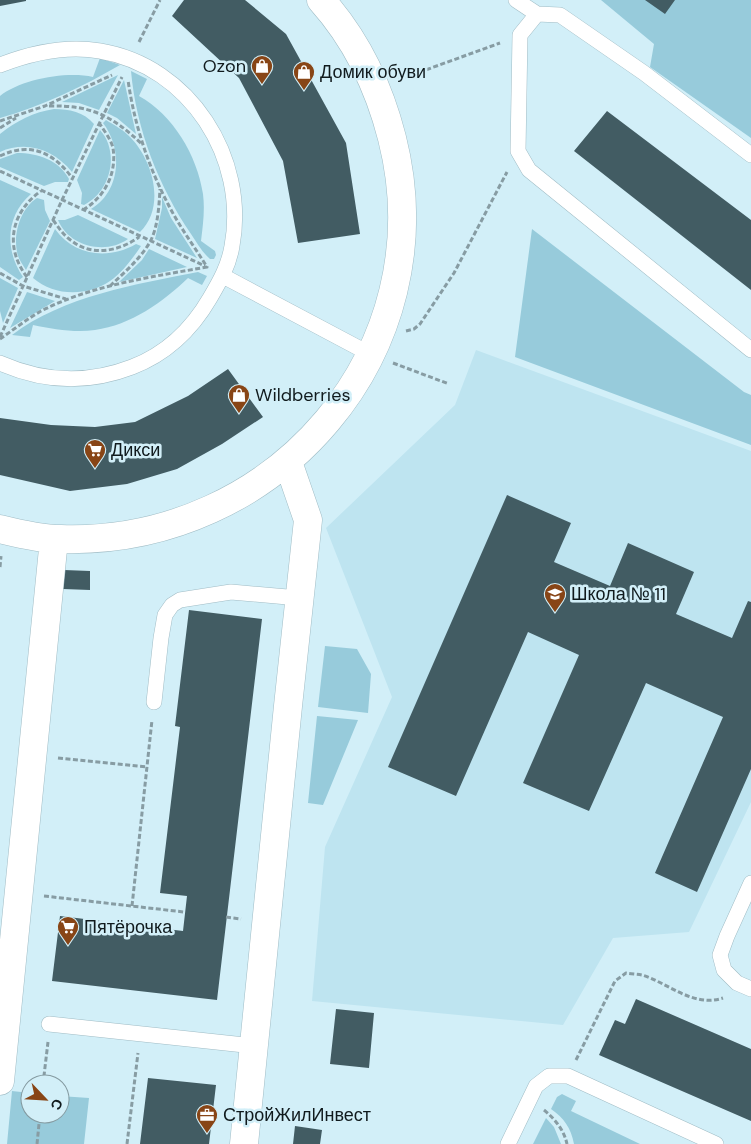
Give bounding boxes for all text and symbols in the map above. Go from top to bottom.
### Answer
place label: Ozon [203,54,246,78]
shop icon: Ozon [250,54,274,85]
shop icon: Домик обуви [292,60,316,91]
place label: Домик обуви [320,60,426,84]
shop icon: Wildberries [227,383,251,414]
place label: Wildberries [255,383,350,407]
supermarket icon: Дикси [83,438,107,469]
place label: Дикси [111,438,160,462]
school or university icon: Школа № 11 [543,582,567,613]
place label: Школа № 11 [571,582,666,606]
supermarket icon: Пятёрочка [56,915,80,946]
place label: Пятёрочка [84,915,173,939]
north arrow [20,1074,70,1124]
text: С [46,1096,67,1113]
office icon: СтройЖилИнвест [195,1103,219,1134]
place label: СтройЖилИнвест [223,1103,371,1127]

